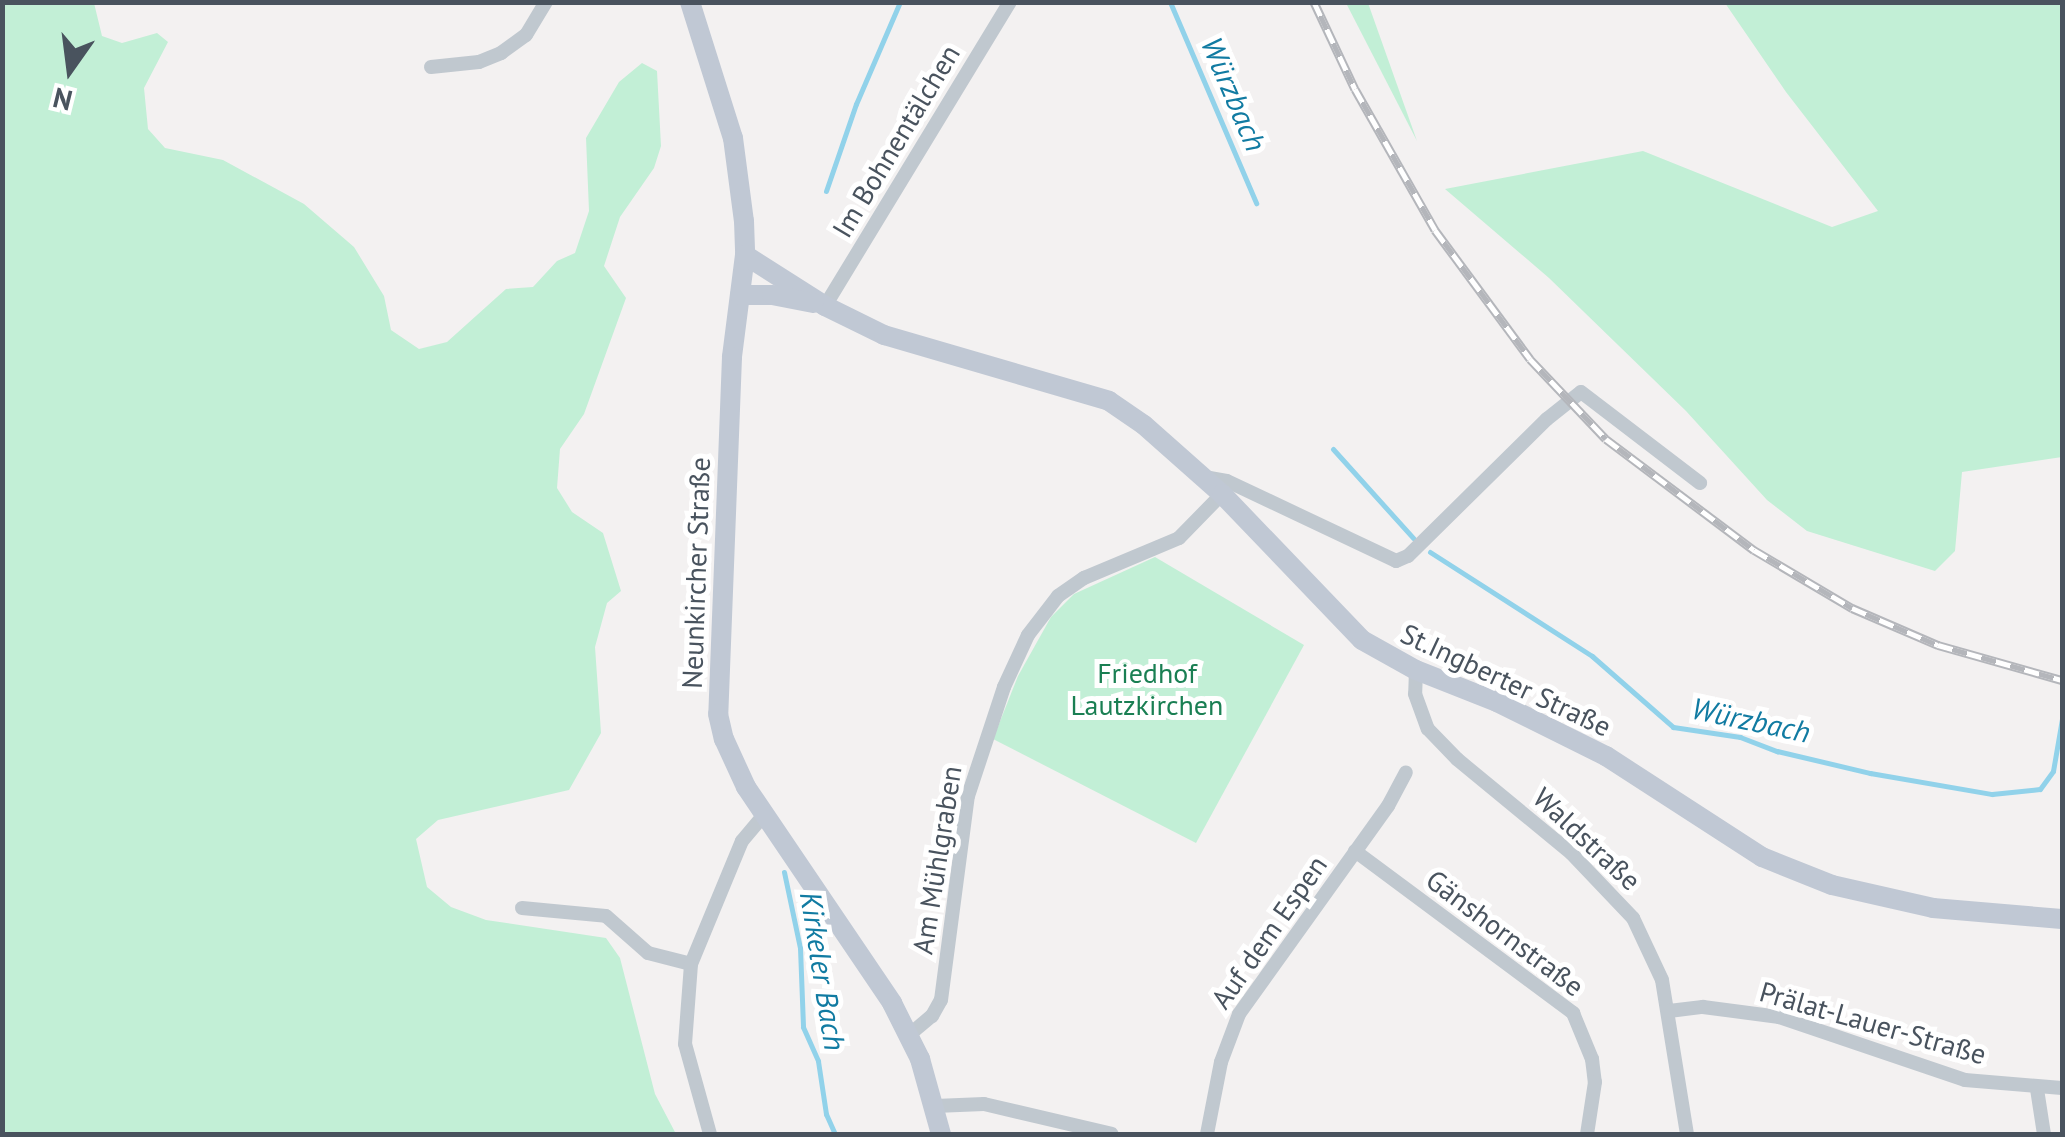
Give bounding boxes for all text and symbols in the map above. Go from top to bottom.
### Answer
north arrow [20,20,120,120]
water label: Würzbach [1194,32,1274,156]
street label: Im Bohnentälchen [825,39,967,243]
text: N [49,79,76,120]
street label: Neunkircher Straße [675,457,717,689]
street label: St.Ingberter Straße [1396,617,1616,743]
park label: Friedhof Lautzkirchen [1071,656,1223,722]
water label: Würzbach [1688,690,1814,750]
street label: Am Mühlgraben [906,763,968,957]
street label: Waldstraße [1526,781,1648,897]
street label: Auf dem Espen [1204,849,1334,1015]
street label: Gänshornstraße [1420,863,1590,1003]
water label: Kirkeler Bach [793,889,853,1053]
street label: Prälat-Lauer-Straße [1756,975,1990,1071]

